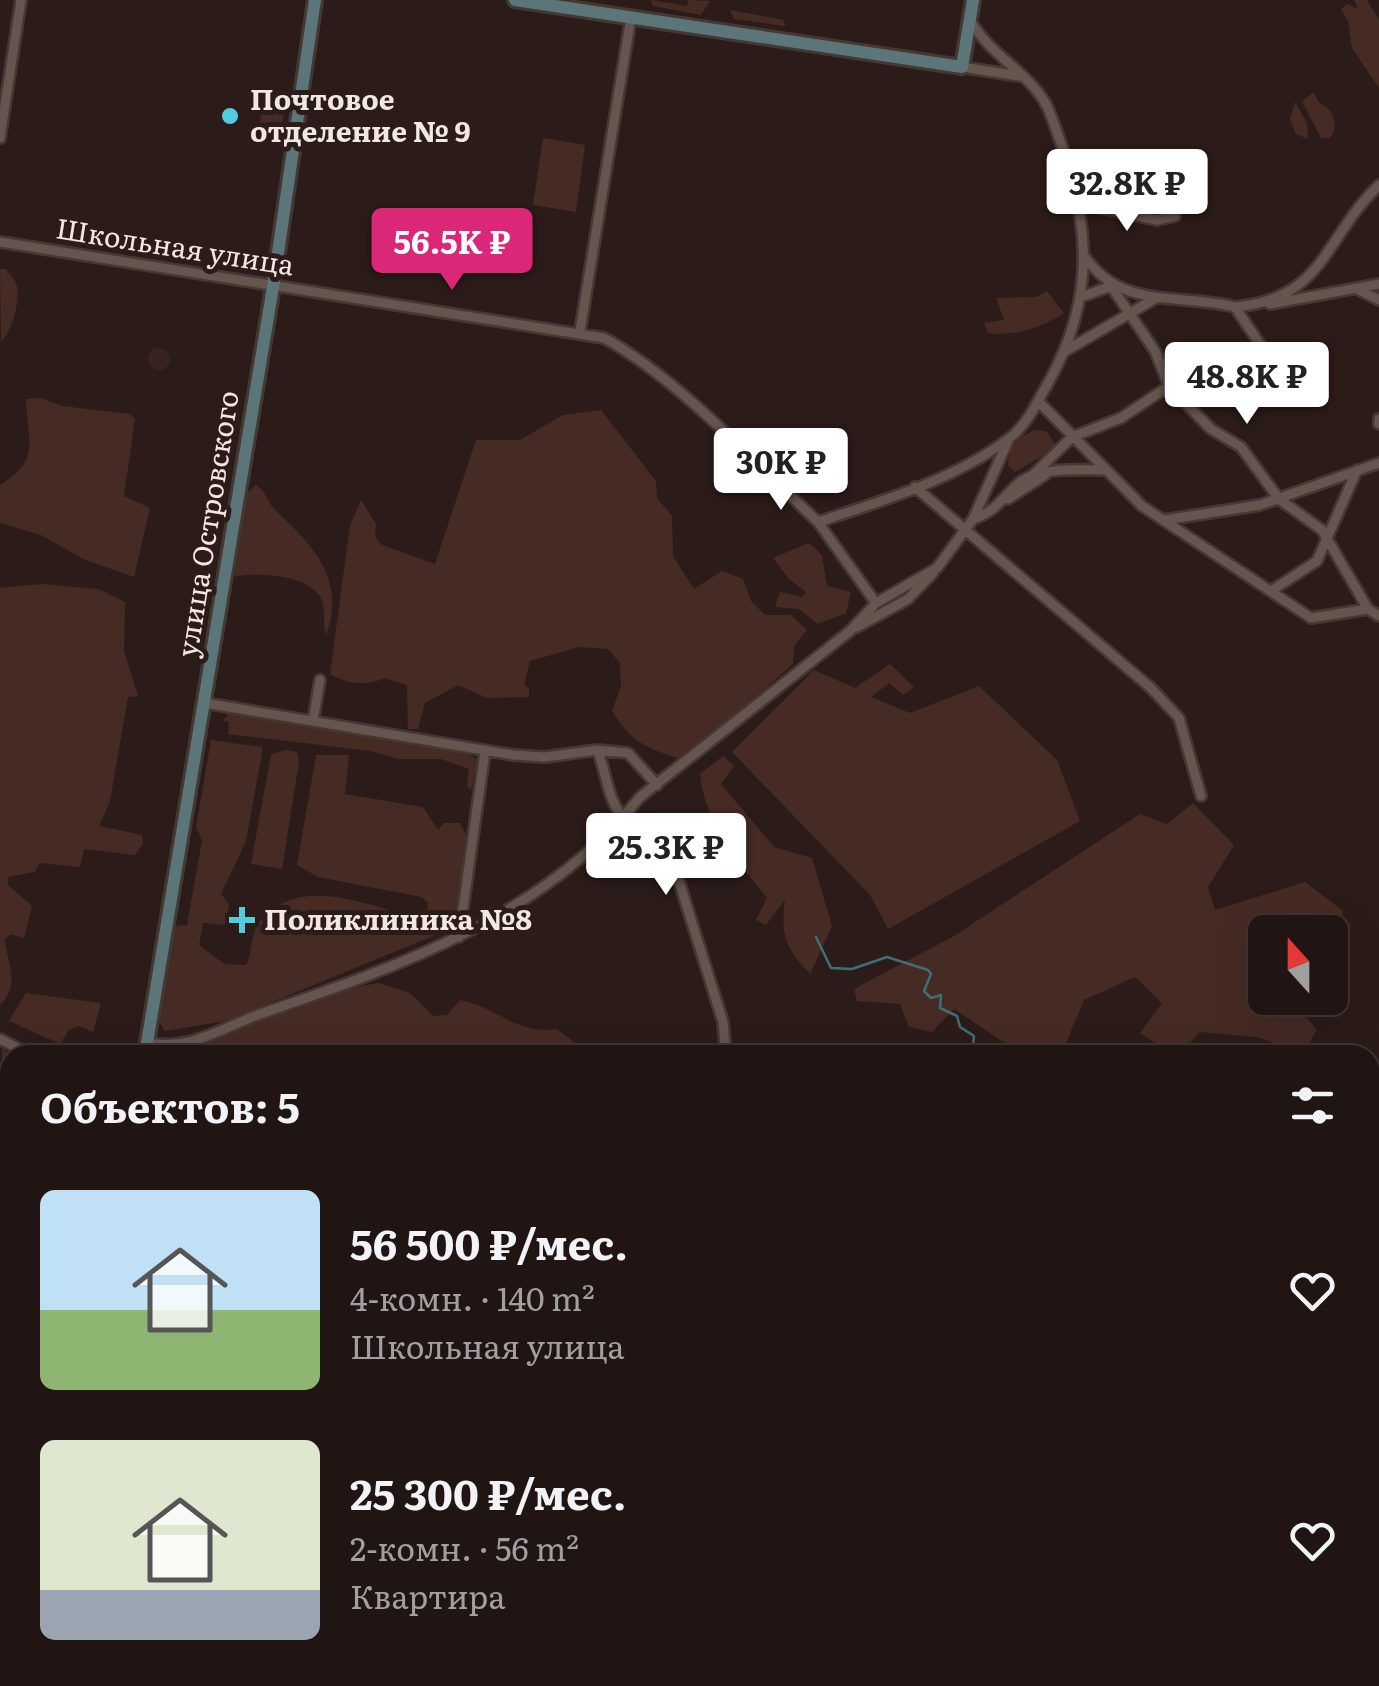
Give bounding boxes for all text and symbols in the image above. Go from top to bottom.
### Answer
place label: Почтовое отделение № 9 [250,77,471,151]
marker: Почтовое отделение № 9 [219,105,241,127]
pin: 32.8K ₽ [1035,149,1219,234]
text: 32.8K ₽ [1069,157,1185,205]
street label: Школьная улица [53,205,297,285]
pin: 56.5K ₽ [360,208,544,293]
text: 56.5K ₽ [394,216,510,264]
pin: 48.8K ₽ [1155,342,1339,427]
text: 48.8K ₽ [1187,350,1307,398]
street label: улица Островского [164,387,248,660]
pin: 30K ₽ [711,428,851,513]
text: 30K ₽ [736,436,826,484]
pin: 25.3K ₽ [574,813,758,898]
text: 25.3K ₽ [608,821,724,869]
place label: Поликлиника №8 [264,897,532,939]
marker: Поликлиника №8 [229,907,255,933]
north arrow [1248,915,1348,1015]
map controls [1248,915,1348,1015]
text: Объектов: 5 [40,1074,300,1136]
icon: filters [1285,1078,1340,1133]
text: 56 500 ₽/мес. [350,1211,628,1273]
icon: home [120,1230,240,1350]
icon: heart [1285,1263,1340,1318]
text: 4-комн. · 140 m² [350,1273,595,1321]
text: Школьная улица [350,1321,625,1369]
text: 25 300 ₽/мес. [350,1461,626,1523]
icon: home [120,1480,240,1600]
icon: heart [1285,1513,1340,1568]
text: 2-комн. · 56 m² [350,1523,579,1571]
text: Квартира [350,1571,506,1619]

